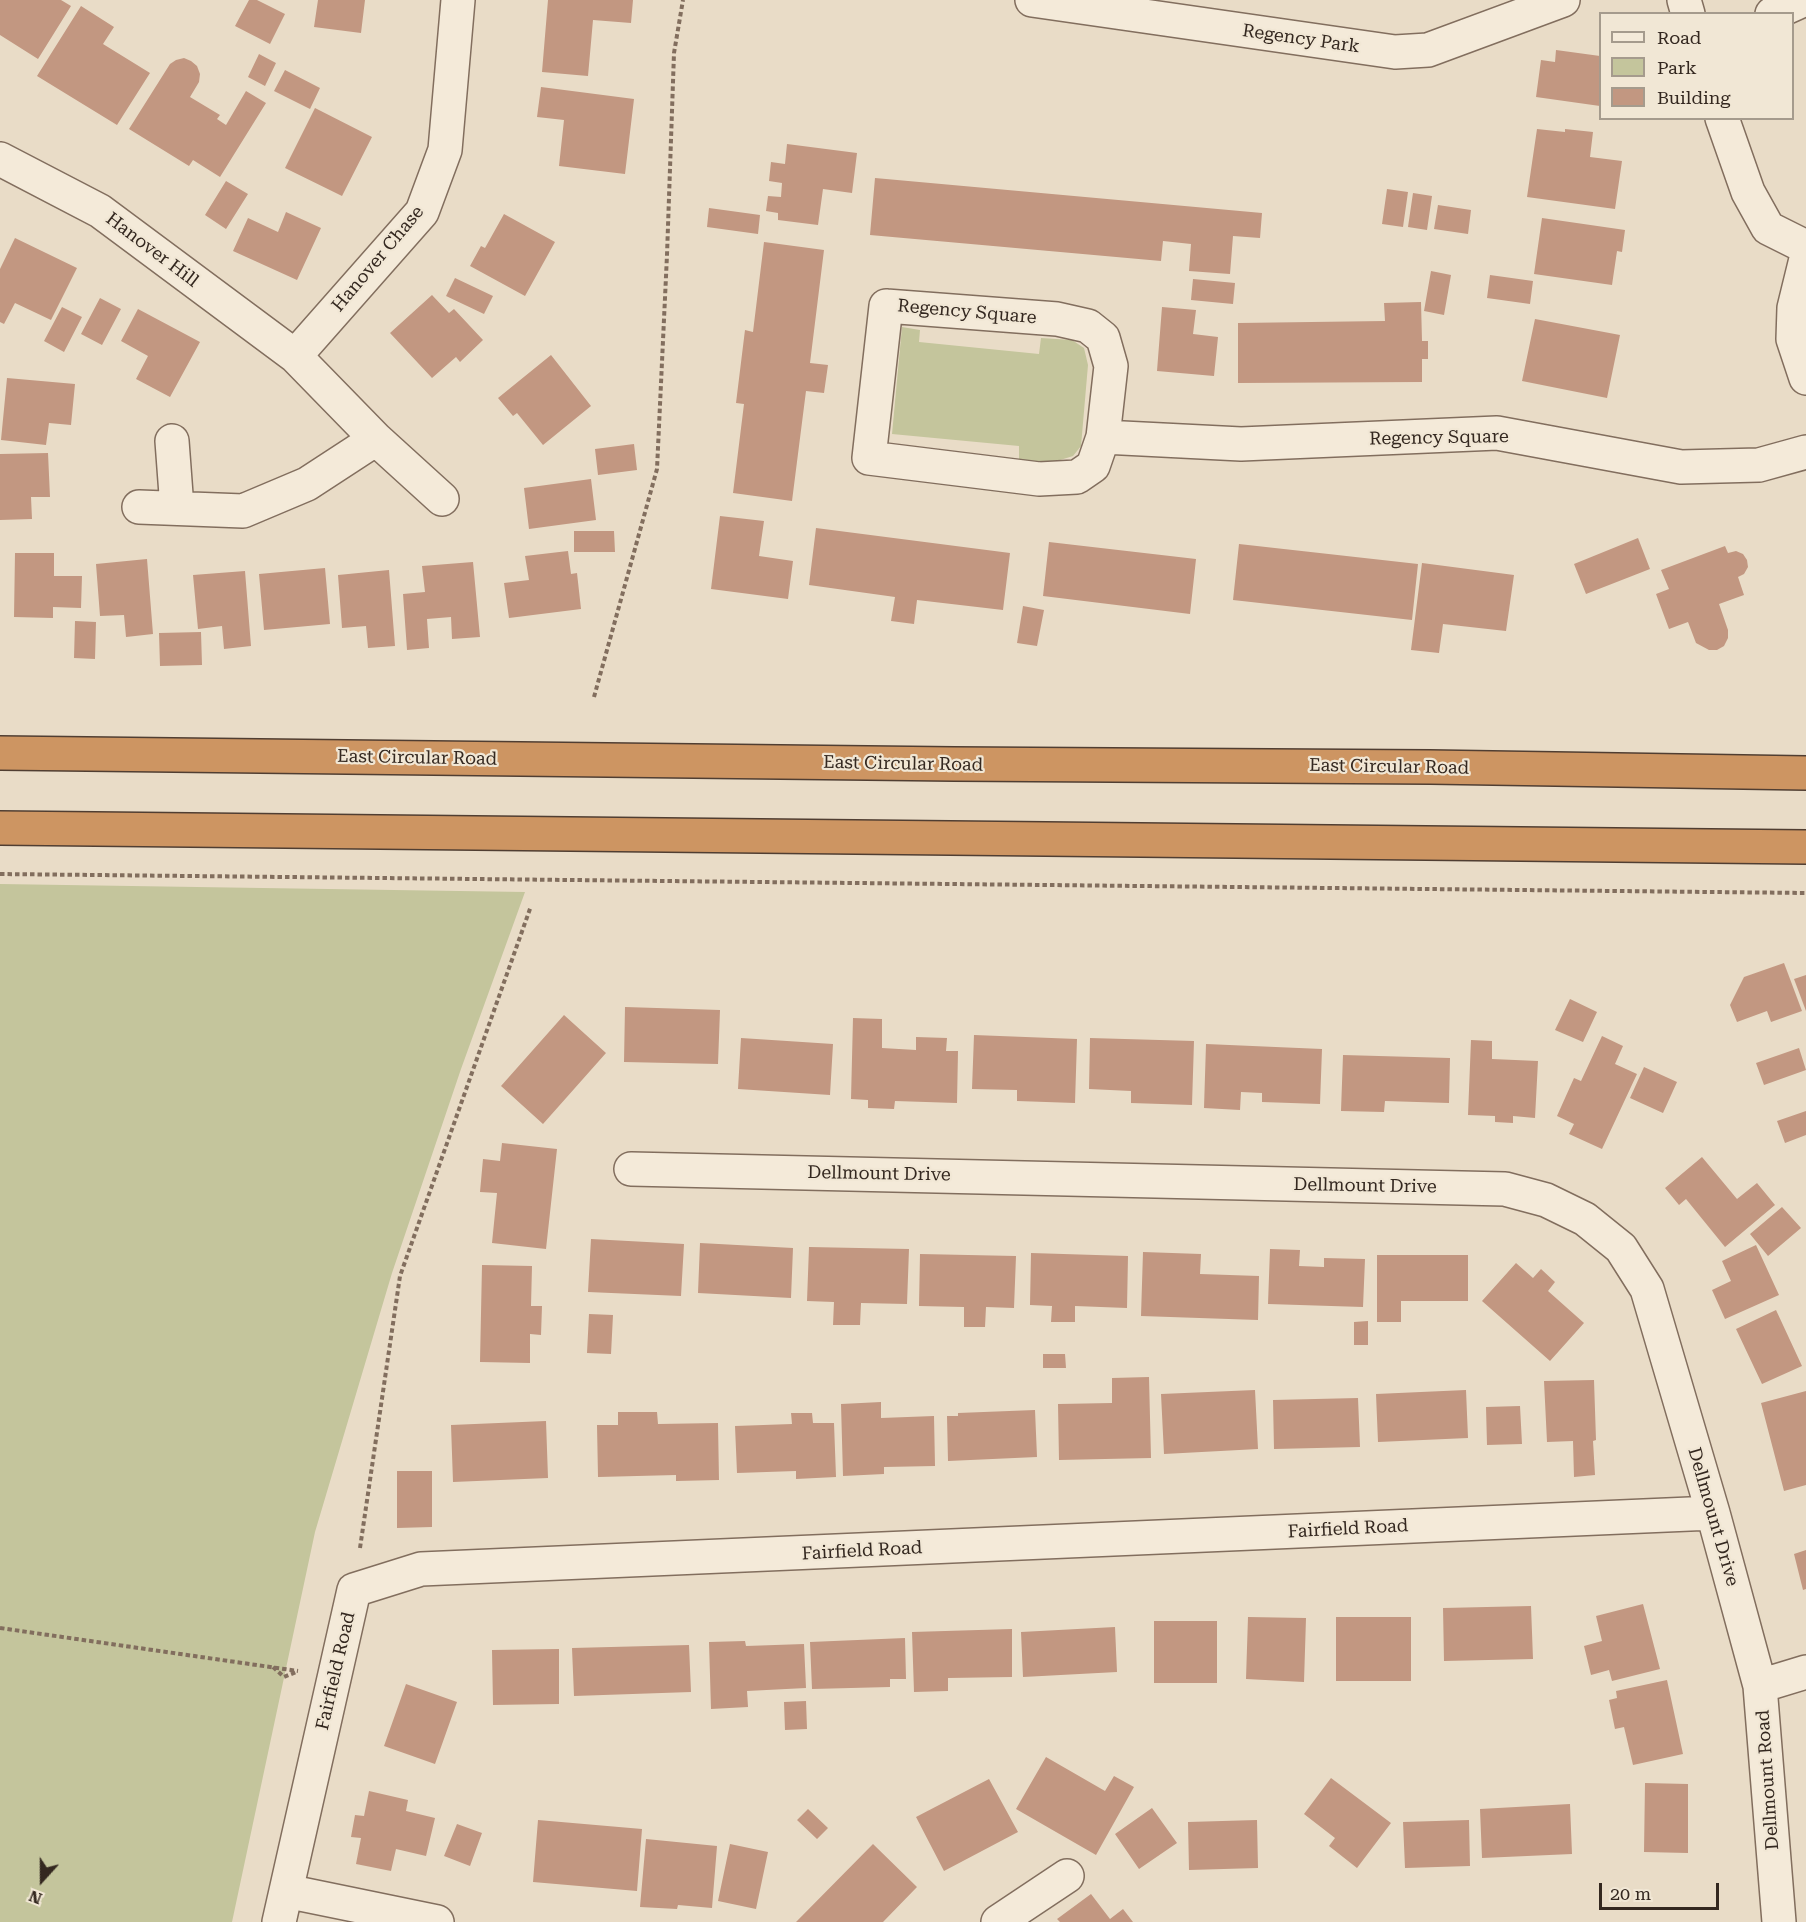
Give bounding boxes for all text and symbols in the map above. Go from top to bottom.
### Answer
legend [1599,12,1794,120]
street label: Regency Park [1241,20,1361,58]
text: Road [1657,27,1701,48]
text: Park [1657,57,1697,78]
text: Building [1657,87,1731,108]
street label: Hanover Chase [327,202,429,316]
street label: Hanover Hill [101,208,203,292]
street label: Regency Square [896,295,1038,329]
street label: Regency Square [1369,426,1509,450]
street label: East Circular Road [337,746,497,770]
street label: East Circular Road [823,752,983,776]
street label: East Circular Road [1309,755,1469,779]
street label: Dellmount Drive [807,1162,951,1186]
street label: Dellmount Drive [1293,1174,1437,1198]
street label: Dellmount Drive [1683,1445,1743,1589]
street label: Fairfield Road [1287,1515,1409,1543]
street label: Fairfield Road [801,1537,923,1565]
street label: Fairfield Road [312,1610,360,1732]
street label: Dellmount Road [1752,1709,1784,1851]
north arrow [12,1850,72,1910]
scale bar [1602,1871,1722,1909]
text: 20 m [1610,1883,1651,1904]
text: N [26,1886,45,1908]

